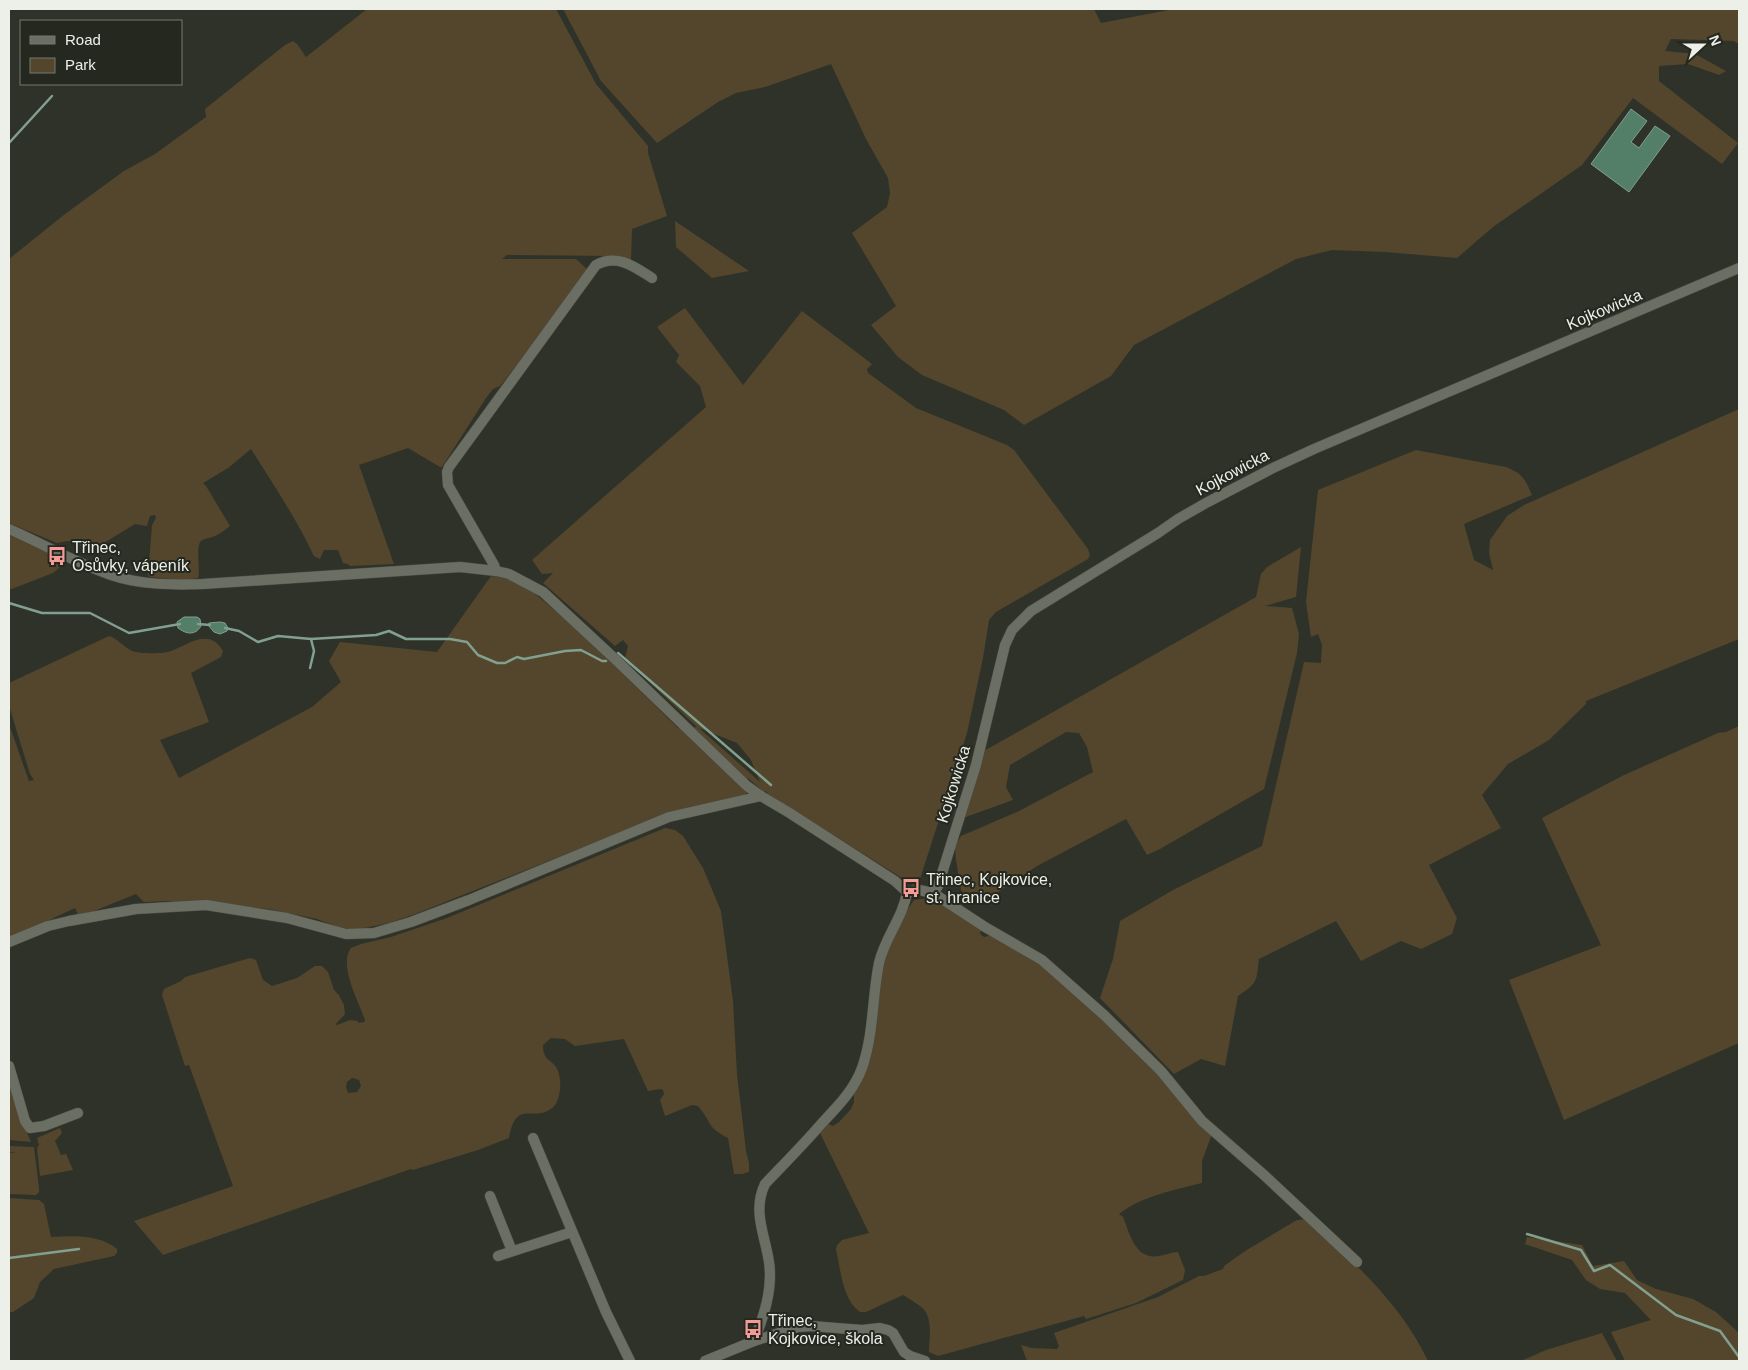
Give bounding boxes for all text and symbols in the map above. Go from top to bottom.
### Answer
legend [20,20,182,85]
north arrow [1678,20,1728,70]
text: Road [65,31,101,48]
text: N [1706,33,1724,48]
text: Park [65,56,96,73]
street label: Kojkowicka [1564,286,1644,333]
street label: Kojkowicka [1193,446,1272,499]
place label: Třinec, Osůvky, vápeník [72,539,190,574]
bus stop icon: Třinec, Osůvky, vápeník [46,545,68,567]
street label: Kojkowicka [934,743,973,825]
place label: Třinec, Kojkovice, st. hranice [926,871,1052,906]
bus stop icon: Třinec, Kojkovice, st. hranice [900,877,922,899]
place label: Třinec, Kojkovice, škola [768,1312,883,1347]
bus stop icon: Třinec, Kojkovice, škola [742,1318,764,1340]

